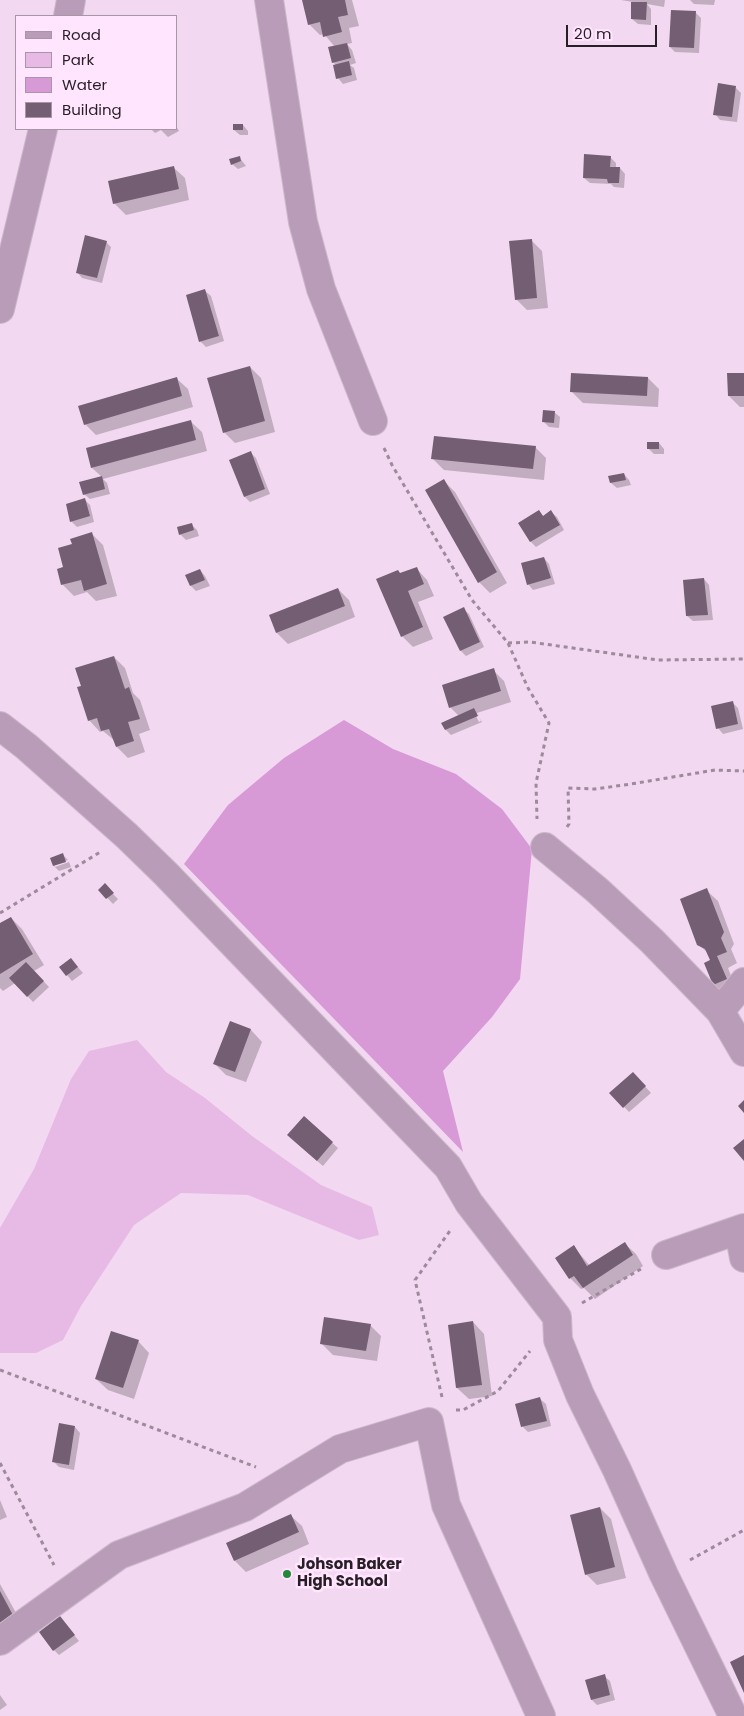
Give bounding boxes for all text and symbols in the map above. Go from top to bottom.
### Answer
legend [15,15,178,130]
scale bar [569,15,660,47]
text: 20 m [574,23,612,44]
text: Road [62,24,101,45]
text: Park [62,49,94,70]
text: Water [62,74,107,95]
text: Building [62,99,122,120]
place label: Johson Baker High School [297,1556,402,1591]
marker: Johson Baker High School [281,1568,293,1580]

